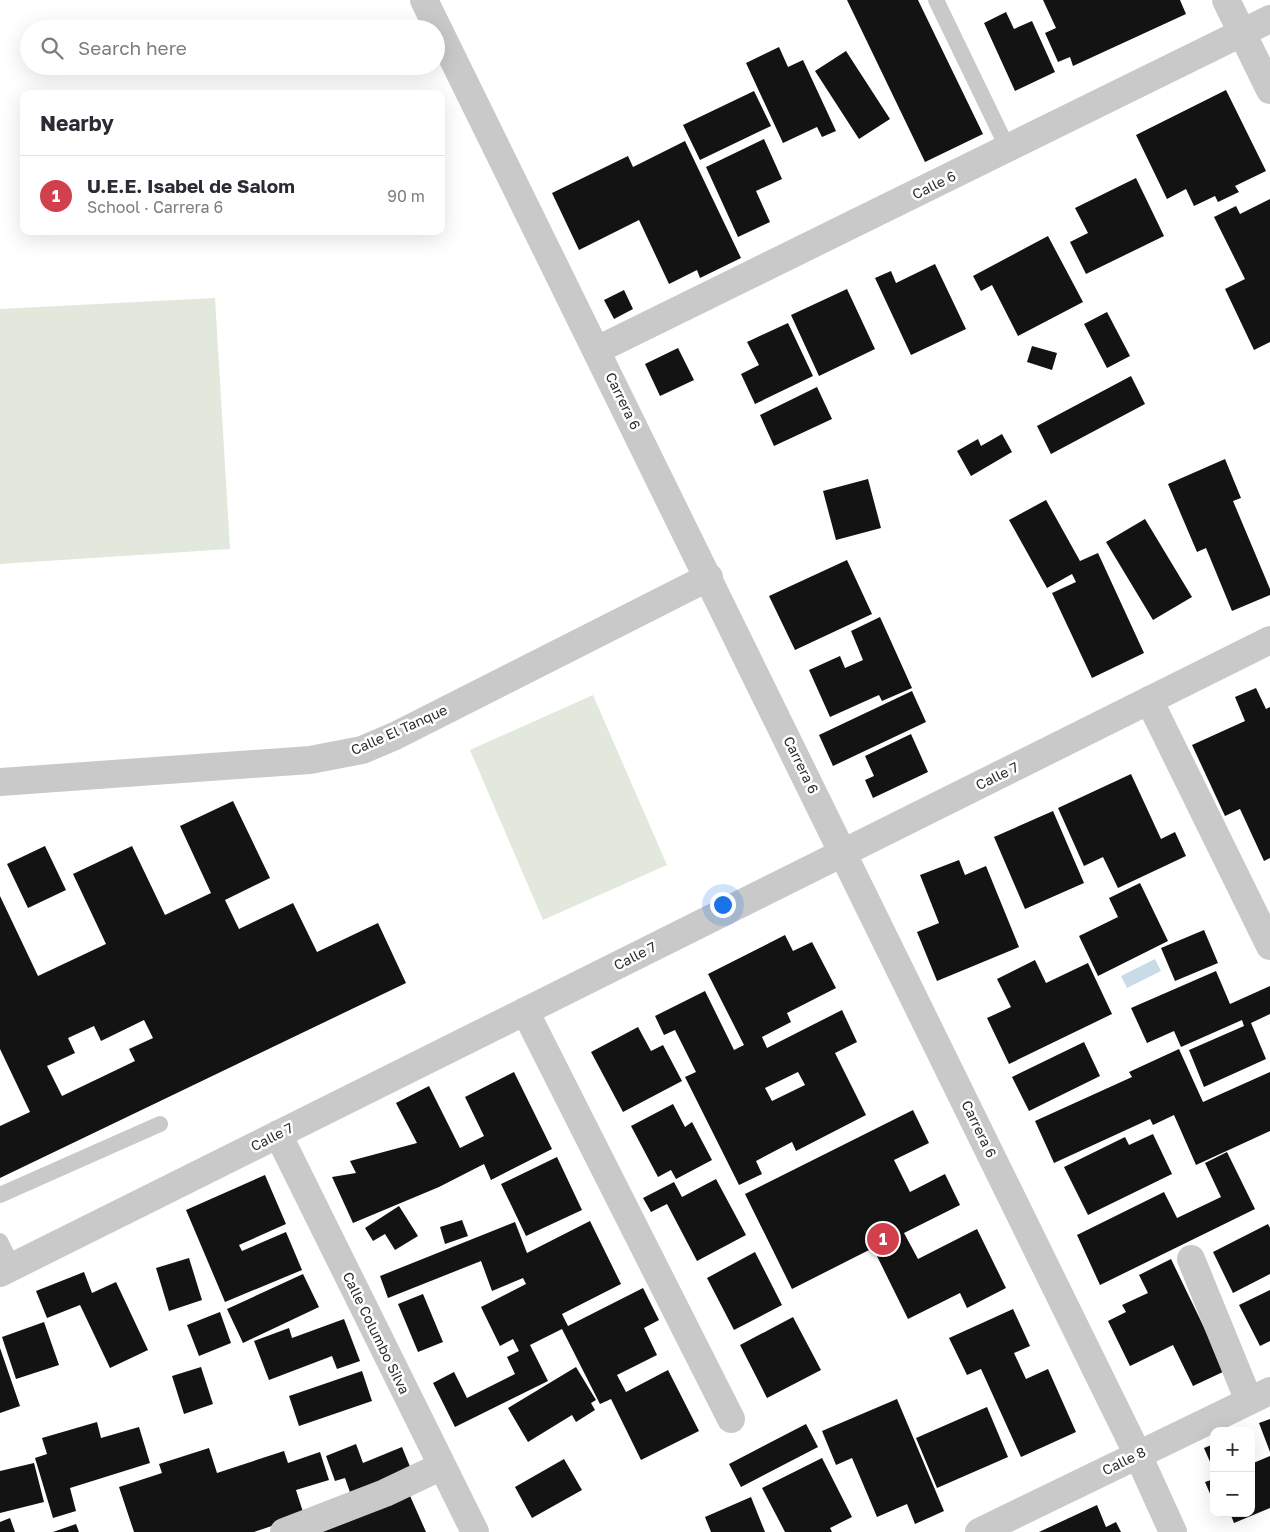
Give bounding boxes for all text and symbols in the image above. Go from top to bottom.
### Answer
search box [20,20,445,75]
icon: search [38,34,66,62]
text: Search here [78,36,187,59]
text: Nearby [40,110,114,136]
street label: Calle 6 [909,167,958,202]
text: U.E.E. Isabel de Salom [87,174,295,197]
text: 1 [52,186,60,206]
text: 90 m [387,186,425,206]
text: School · Carrera 6 [87,197,223,217]
street label: Carrera 6 [602,369,645,432]
street label: Calle El Tanque [348,701,450,758]
street label: Carrera 6 [780,733,823,796]
street label: Calle 7 [973,758,1021,793]
your location [710,892,736,918]
street label: Calle 7 [611,938,659,973]
street label: Carrera 6 [958,1097,1001,1160]
street label: Calle 7 [248,1119,296,1154]
pin: 1 [867,1220,899,1258]
street label: Calle Columbo Silva [339,1269,413,1397]
map controls [1210,1427,1255,1517]
button: + [1210,1427,1255,1472]
street label: Calle 8 [1099,1443,1148,1478]
button: − [1210,1472,1255,1517]

